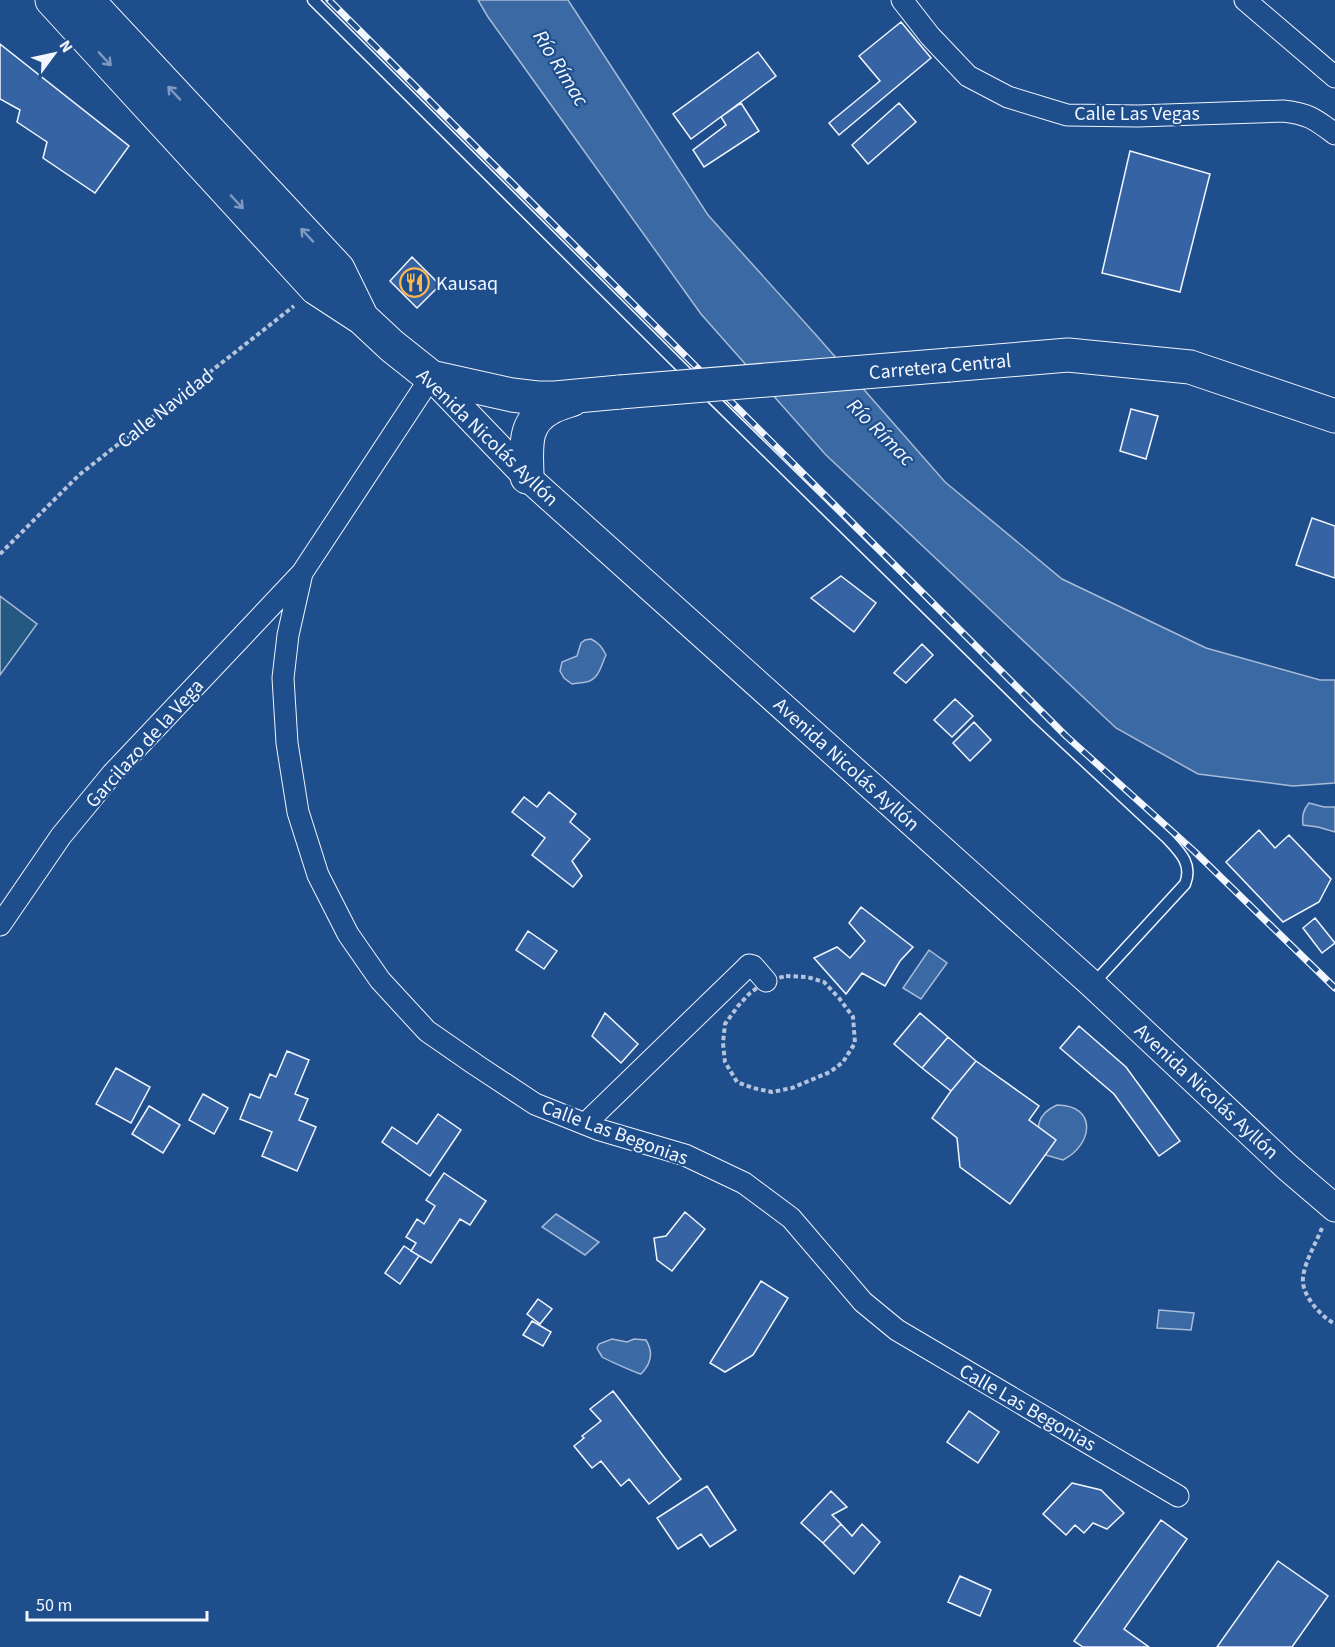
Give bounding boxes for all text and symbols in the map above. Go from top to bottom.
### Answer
north arrow [24,24,84,84]
water label: Río Rímac [526,24,597,113]
text: N [54,36,78,57]
one-way arrow [98,51,112,66]
one-way arrow [166,85,181,100]
street label: Calle Las Vegas [1074,100,1200,128]
one-way arrow [230,195,244,210]
one-way arrow [299,228,314,243]
restaurant icon: Kausaq [399,267,431,299]
place label: Kausaq [436,270,498,298]
street label: Carretera Central [868,347,1012,387]
street label: Calle Navidad [112,362,220,455]
street label: Avenida Nicolás Ayllón [410,362,565,513]
water label: Río Rímac [840,391,922,473]
street label: Garcilazo de la Vega [79,673,210,814]
street label: Avenida Nicolás Ayllón [767,691,926,838]
street label: Avenida Nicolás Ayllón [1128,1017,1285,1166]
street label: Calle Las Begonias [537,1093,692,1172]
street label: Calle Las Begonias [954,1357,1101,1459]
scale bar [27,1584,207,1622]
text: 50 m [36,1593,72,1618]

